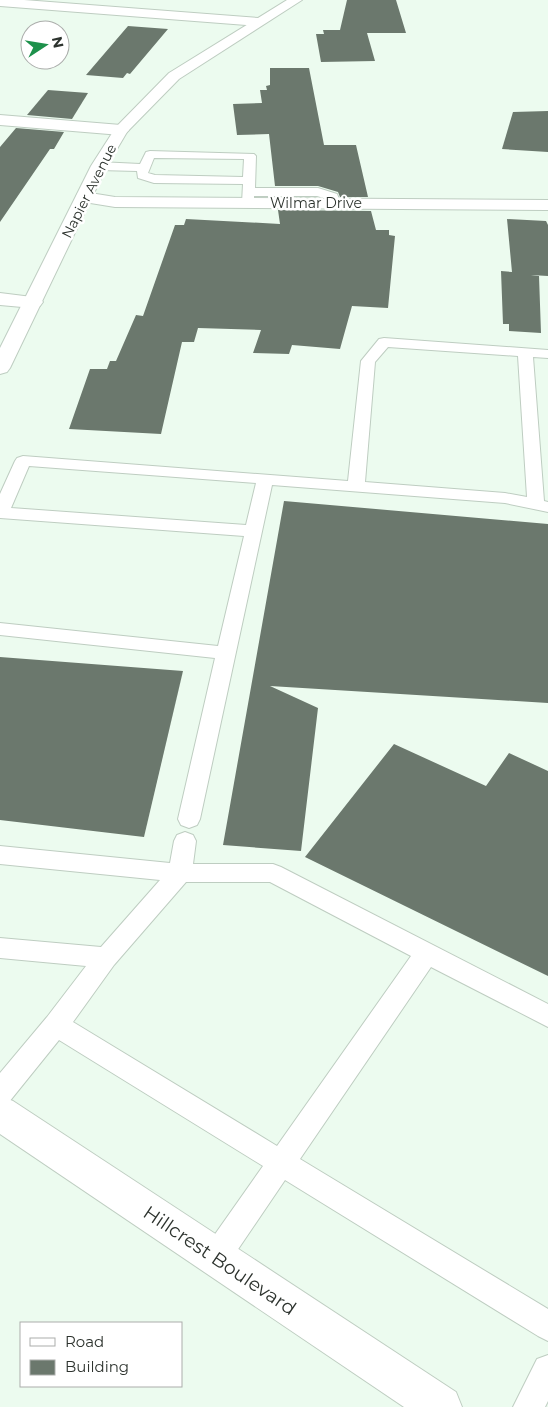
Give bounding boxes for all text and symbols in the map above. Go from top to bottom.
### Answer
north arrow [20,20,70,70]
text: N [48,35,68,50]
street label: Napier Avenue [57,141,121,241]
street label: Wilmar Drive [270,194,362,212]
street label: Hillcrest Boulevard [139,1201,300,1320]
legend [20,1322,182,1387]
text: Road [65,1332,104,1351]
text: Building [65,1357,129,1376]

